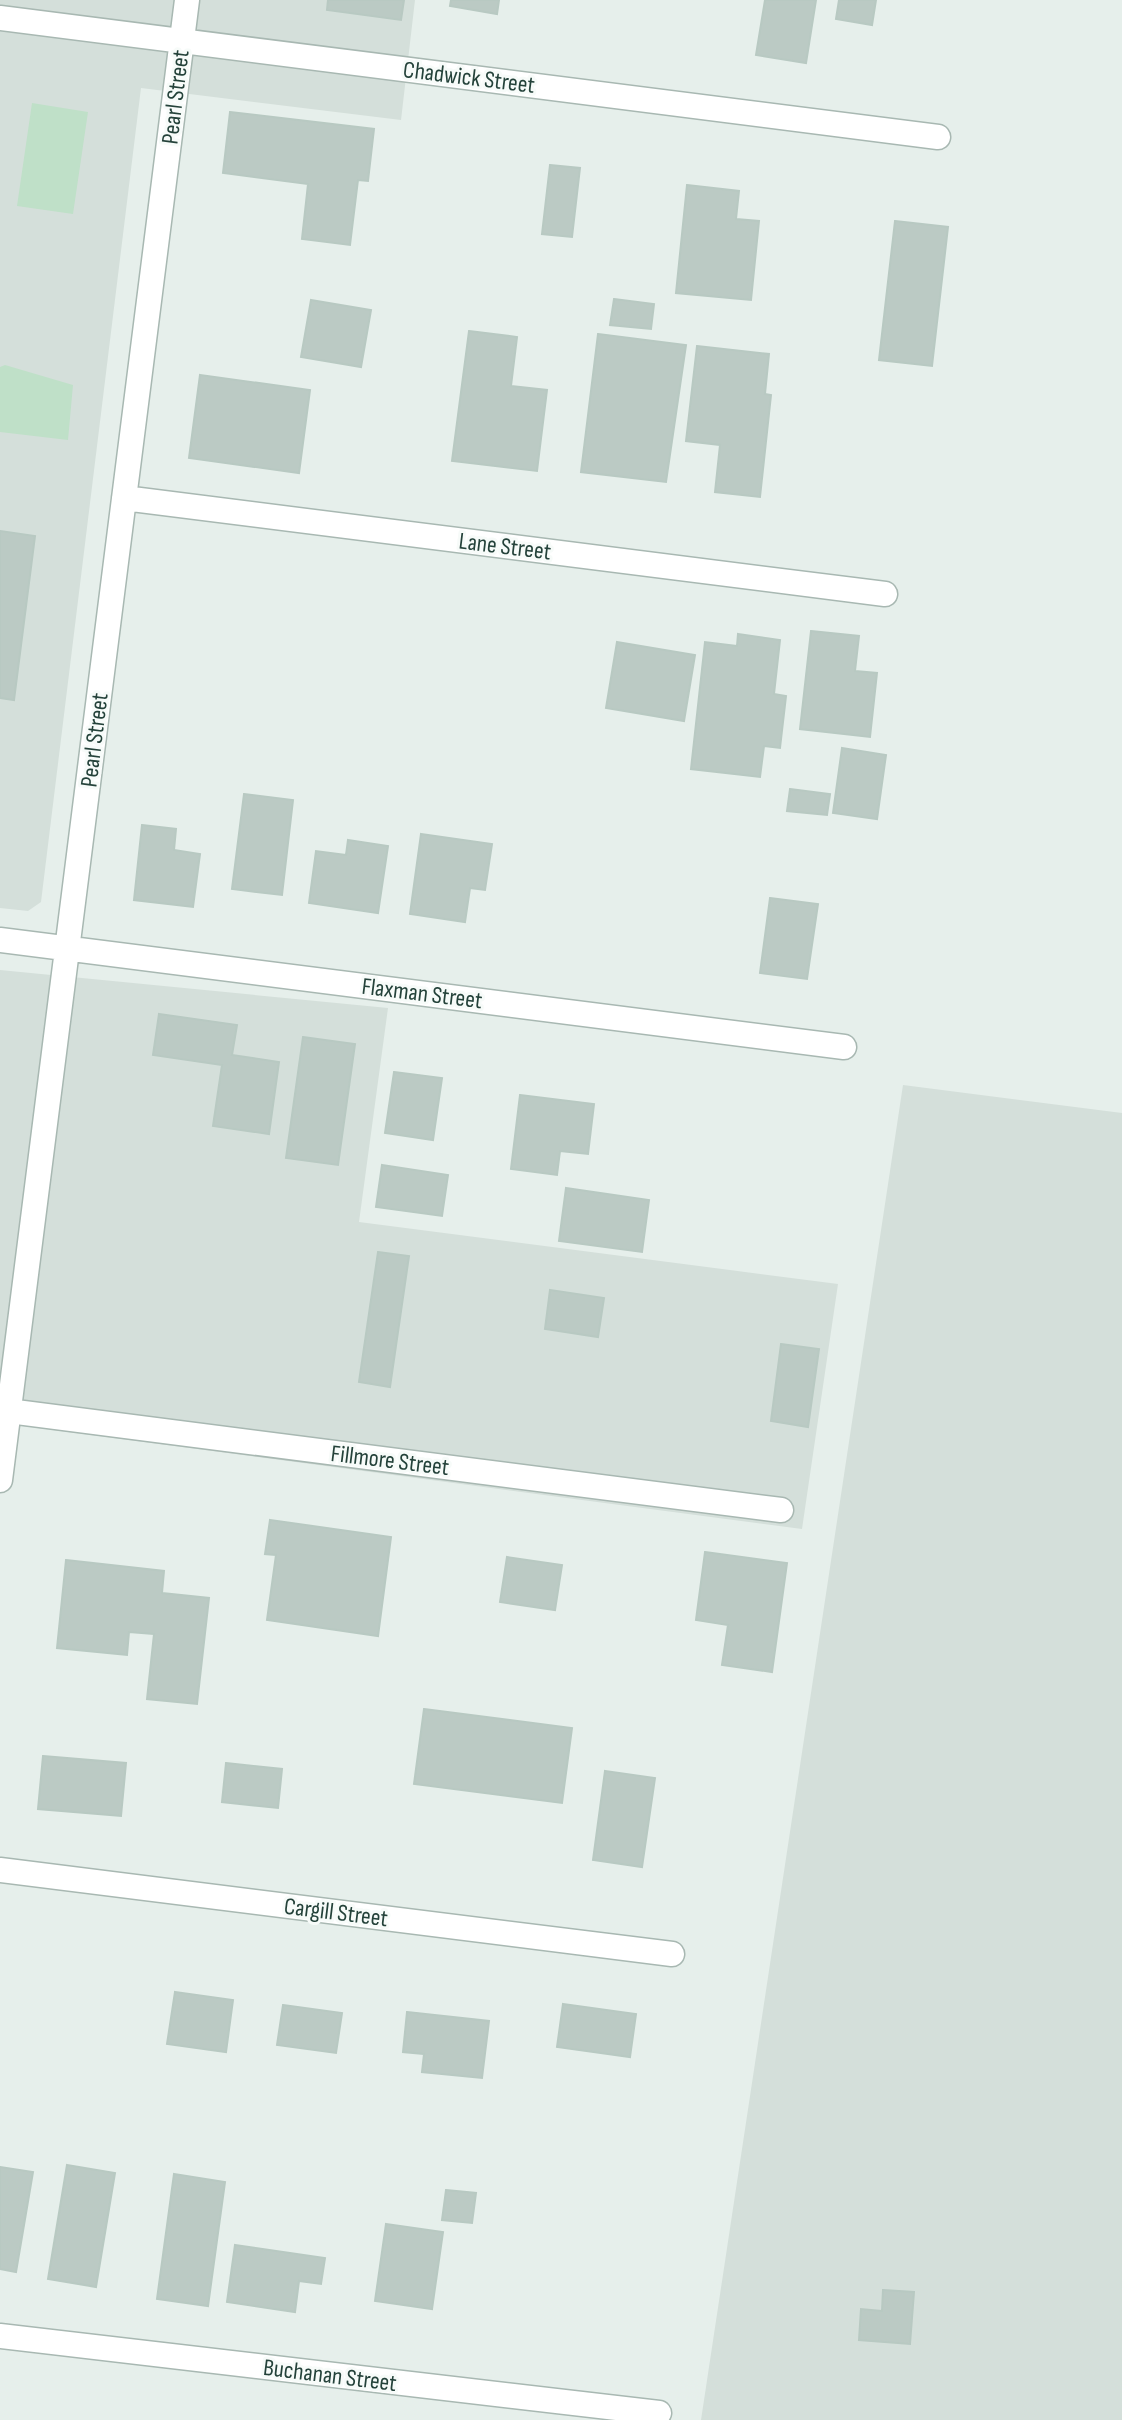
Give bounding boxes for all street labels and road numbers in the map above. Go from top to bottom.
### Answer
street label: Pearl Street [155,48,196,146]
street label: Chadwick Street [402,55,536,100]
street label: Lane Street [457,526,553,567]
street label: Pearl Street [74,691,115,789]
street label: Flaxman Street [360,972,484,1015]
street label: Fillmore Street [329,1439,451,1482]
street label: Cargill Street [282,1892,389,1933]
street label: Buchanan Street [262,2353,398,2398]

